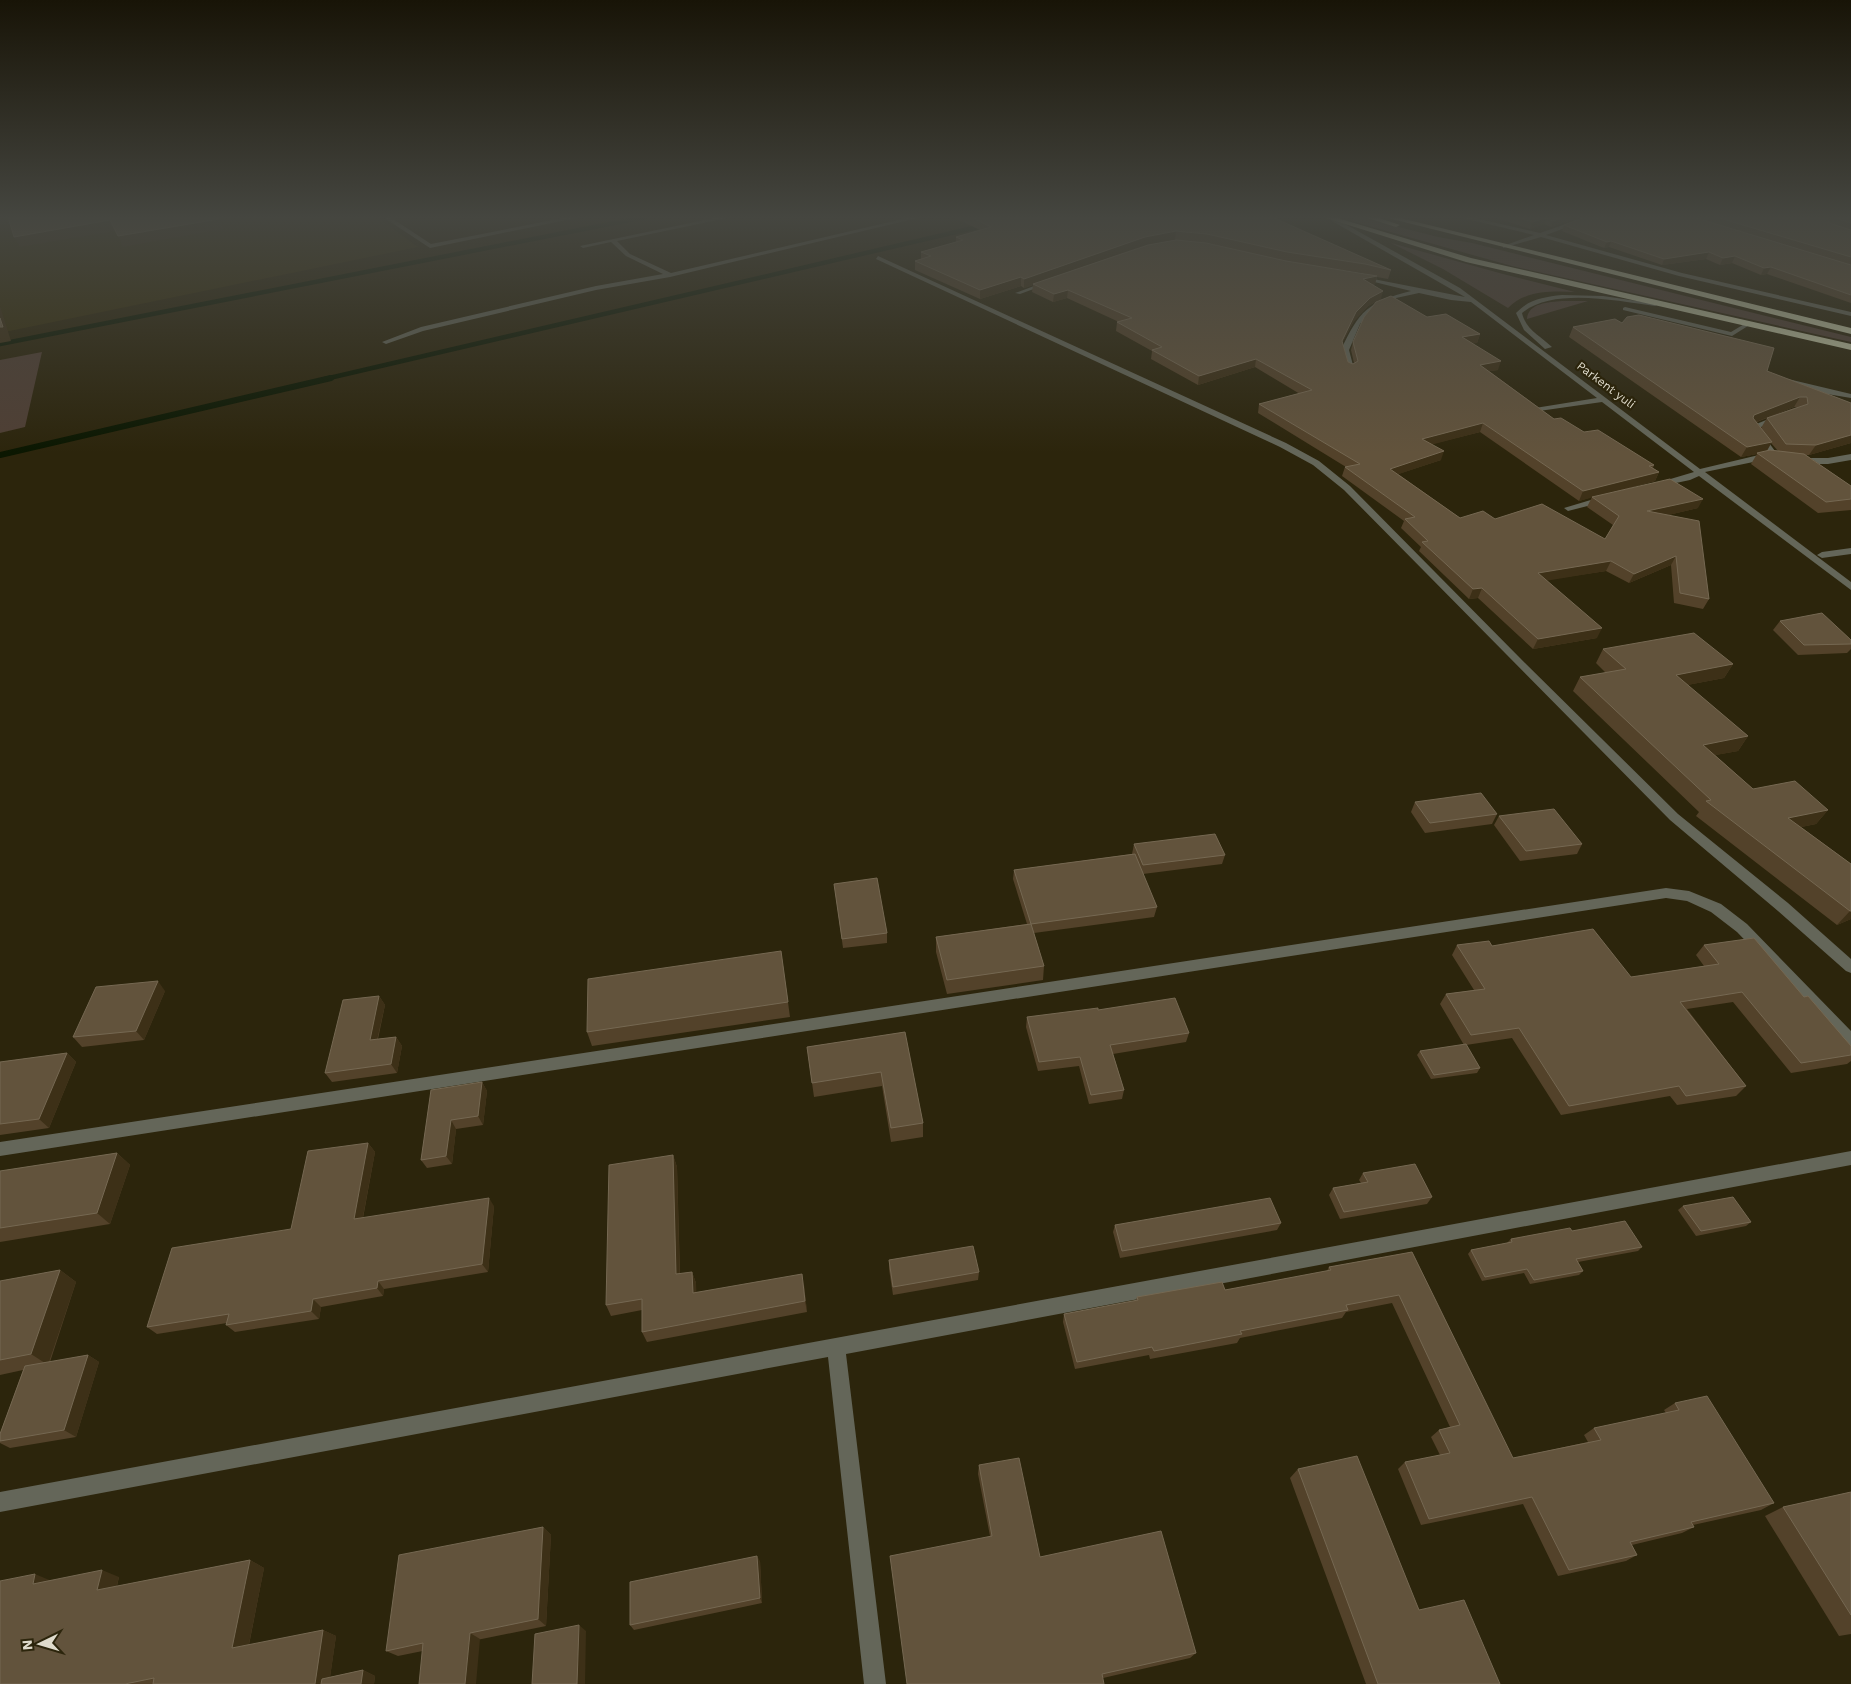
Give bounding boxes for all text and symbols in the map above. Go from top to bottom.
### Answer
street label: Parkent yuli [1574,359,1638,411]
north arrow [15,1619,65,1669]
text: N [19,1639,35,1651]

